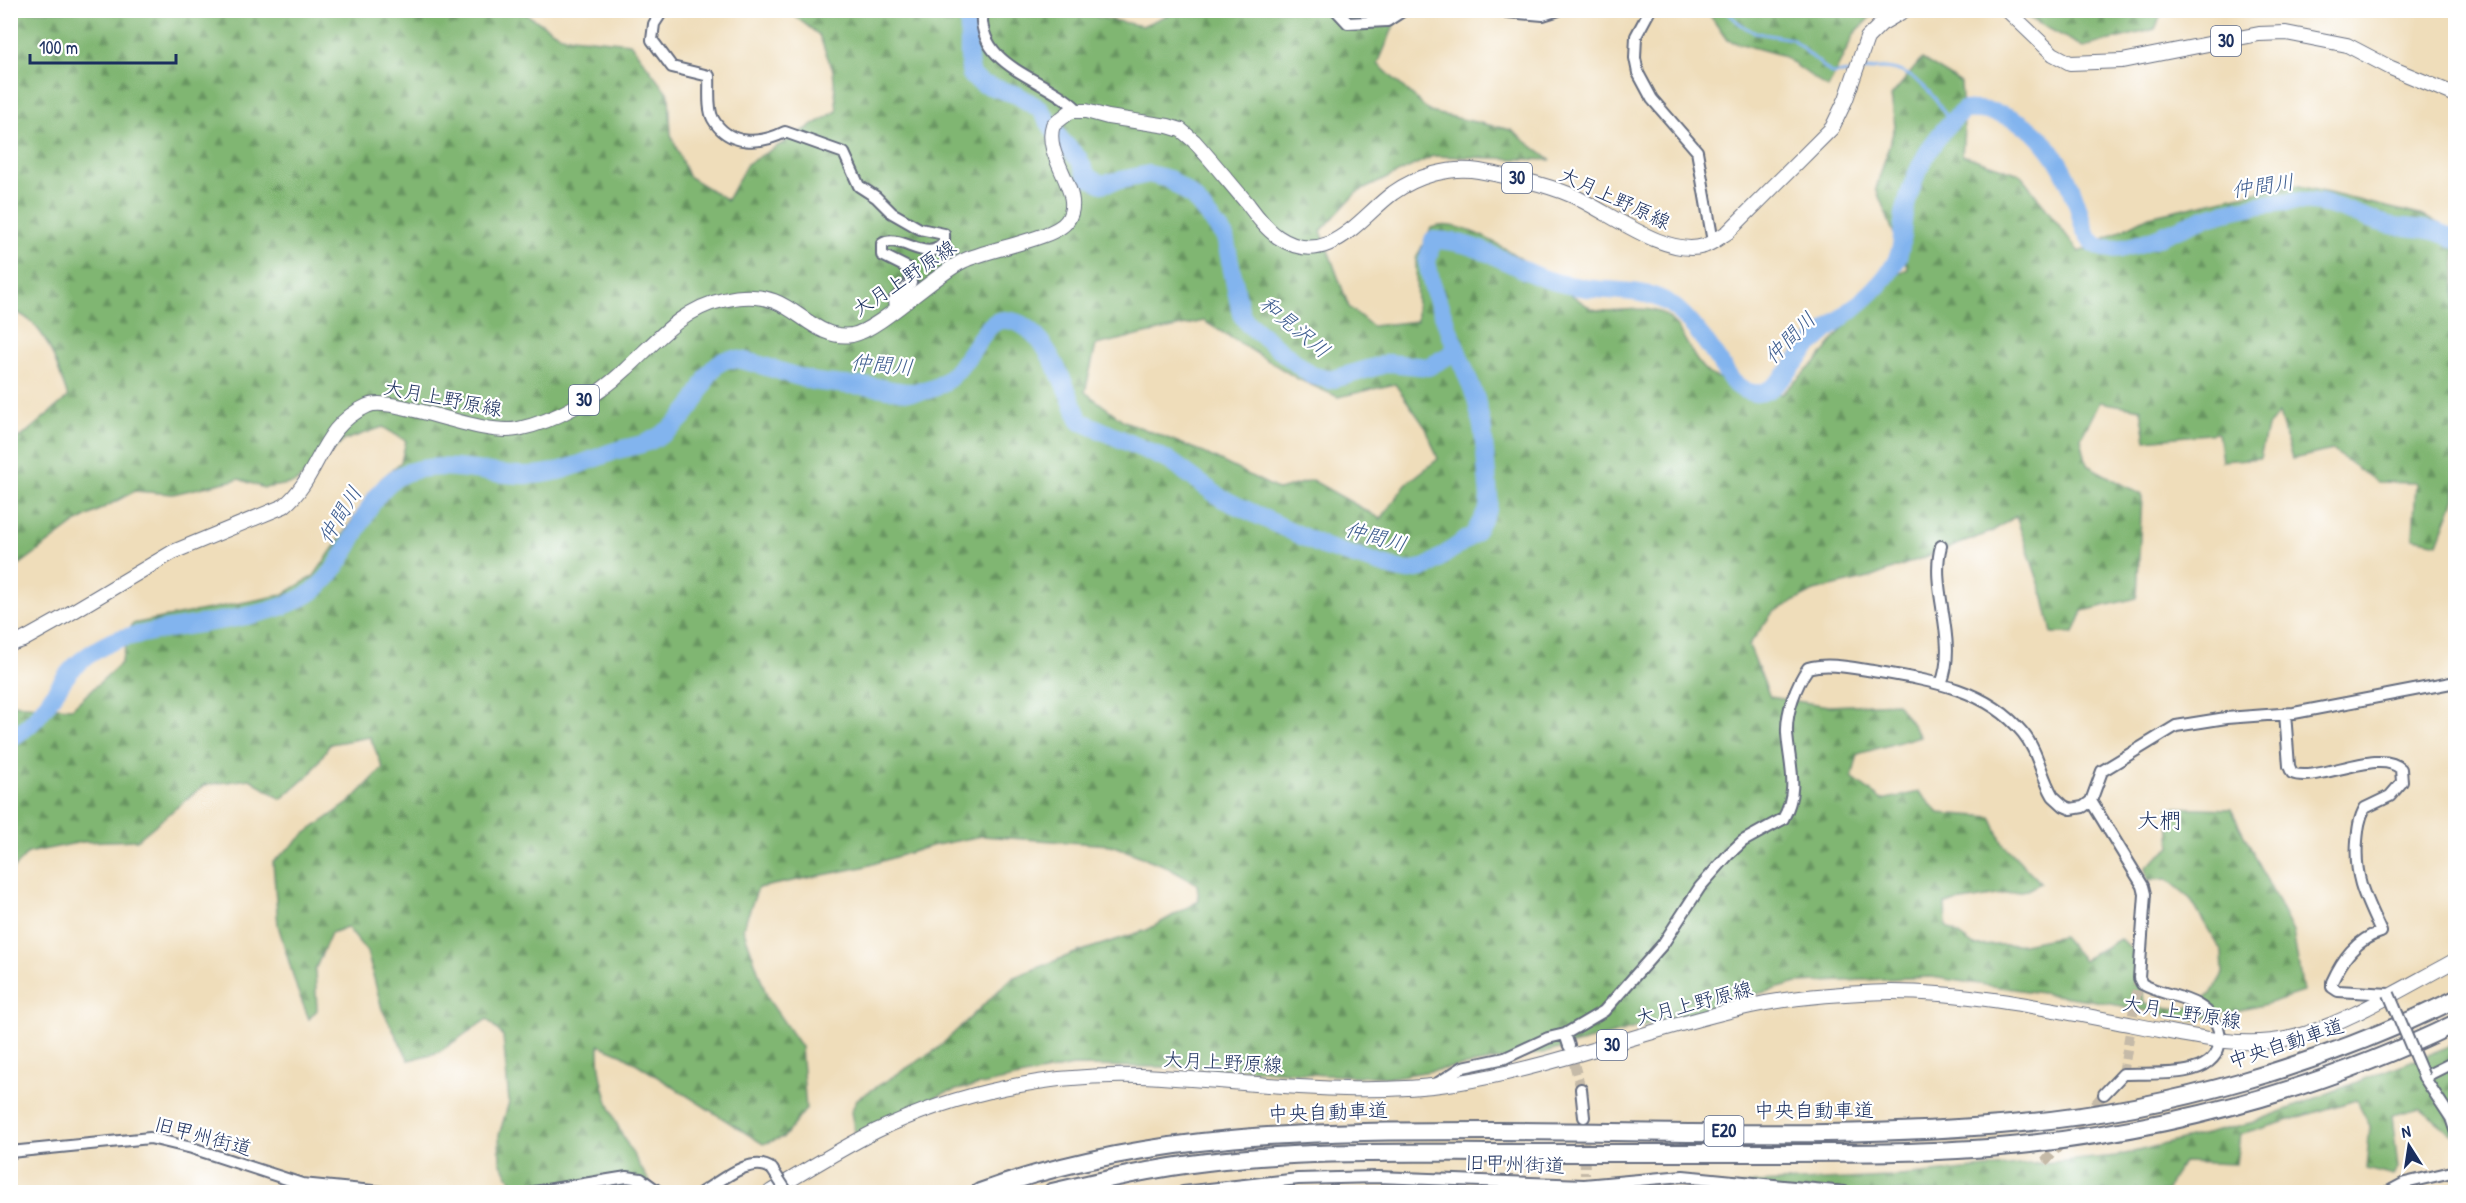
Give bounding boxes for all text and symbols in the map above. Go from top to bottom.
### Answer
road number: 30 [2211,26,2241,56]
scale bar [30,27,176,65]
text: 100 m [39,35,78,60]
street label: 大月上野原線 [1555,160,1675,235]
road number: 30 [1502,163,1532,193]
water label: 仲間川 [2230,167,2296,204]
street label: 大月上野原線 [846,233,961,322]
water label: 和見沢川 [1254,289,1337,365]
water label: 仲間川 [1757,305,1822,370]
water label: 仲間川 [849,347,915,382]
street label: 大月上野原線 [382,373,505,422]
road number: 30 [569,385,599,415]
water label: 仲間川 [311,480,369,549]
water label: 仲間川 [1342,514,1410,559]
district label: 大椚 [2137,805,2181,835]
street label: 大月上野原線 [1632,974,1755,1031]
street label: 大月上野原線 [2121,989,2243,1034]
street label: 中央自動車道 [2225,1011,2347,1074]
road number: 30 [1597,1030,1627,1060]
street label: 大月上野原線 [1162,1045,1284,1078]
street label: 中央自動車道 [1268,1096,1388,1127]
street label: 中央自動車道 [1754,1096,1874,1123]
street label: 旧甲州街道 [151,1110,255,1161]
road number: E20 [1704,1116,1744,1146]
north arrow [2379,1116,2439,1176]
text: N [2399,1120,2413,1143]
street label: 旧甲州街道 [1465,1148,1565,1179]

